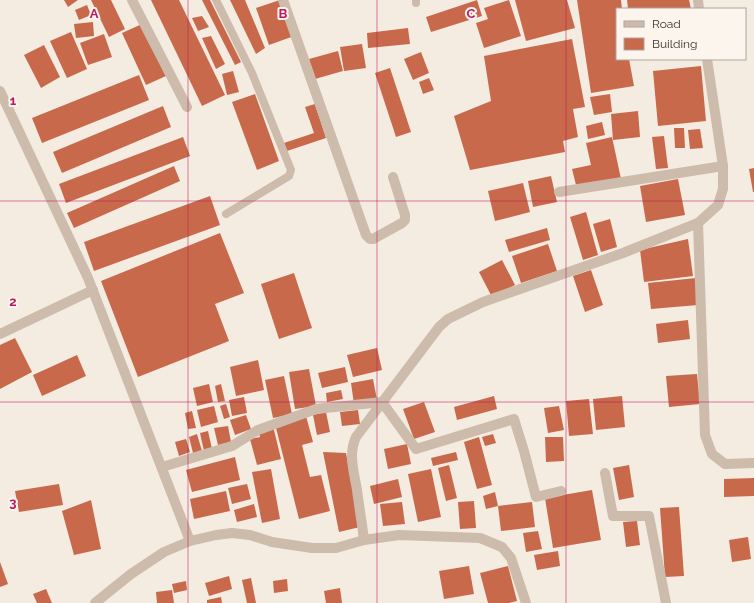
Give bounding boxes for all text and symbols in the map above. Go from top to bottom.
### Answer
text: A [90,6,99,21]
text: B [279,6,288,21]
text: C [467,6,476,21]
legend [616,8,746,60]
text: Road [652,17,681,31]
text: Building [652,37,698,51]
text: 1 [10,93,17,108]
text: 2 [9,294,17,309]
text: 3 [9,495,17,510]

